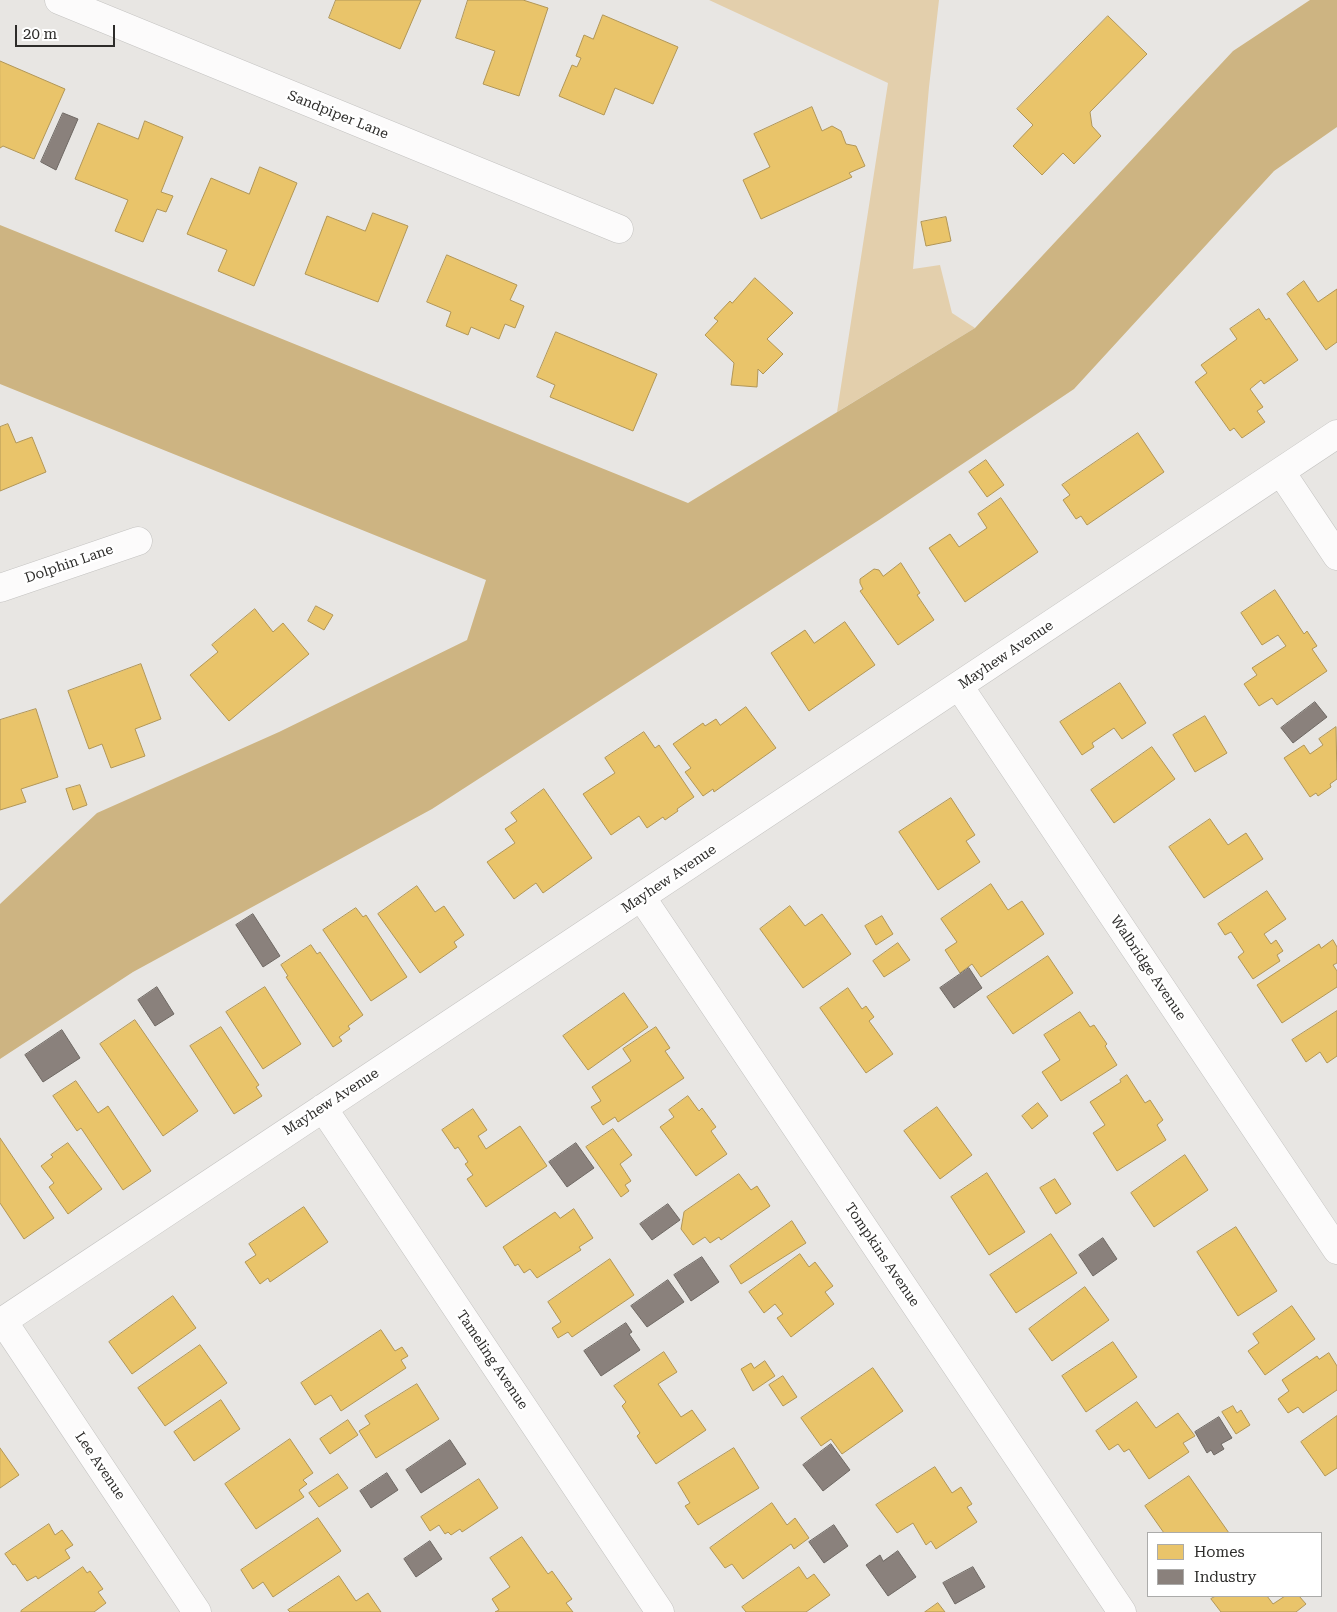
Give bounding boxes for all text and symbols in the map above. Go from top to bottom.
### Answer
scale bar [18,15,118,47]
text: 20 m [23,25,57,43]
street label: Sandpiper Lane [285,87,391,143]
street label: Dolphin Lane [23,541,115,587]
street label: Mayhew Avenue [955,617,1057,693]
street label: Mayhew Avenue [618,841,720,917]
street label: Walbridge Avenue [1107,912,1189,1024]
street label: Mayhew Avenue [280,1065,382,1139]
street label: Tompkins Avenue [841,1200,923,1310]
street label: Tameling Avenue [453,1307,531,1413]
street label: Lee Avenue [71,1429,129,1503]
legend [1147,1532,1322,1597]
text: Homes [1194,1543,1245,1561]
text: Industry [1194,1568,1256,1586]

